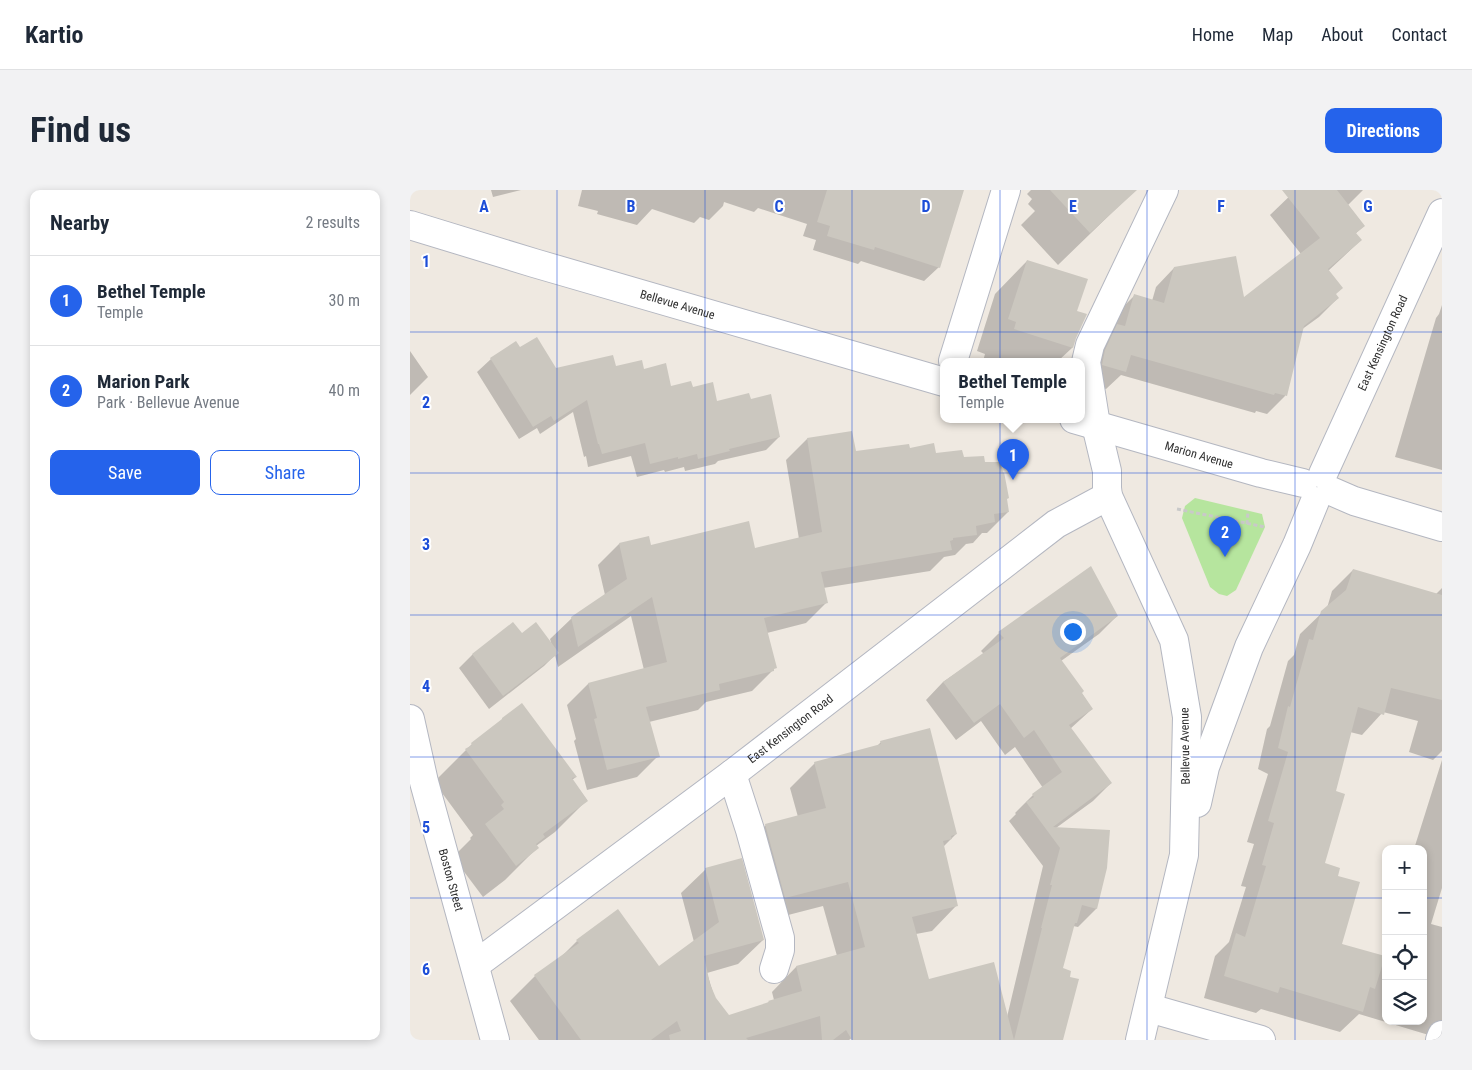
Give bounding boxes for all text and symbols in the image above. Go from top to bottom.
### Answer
text: Kartio [25,21,83,49]
text: Home [1192,24,1234,45]
text: Map [1262,24,1293,45]
text: About [1321,24,1363,45]
text: Contact [1391,24,1447,45]
button: Directions [1325,108,1442,153]
text: Find us [30,110,131,151]
text: A [479,197,489,216]
text: B [627,197,636,216]
text: C [774,197,784,216]
text: D [921,197,931,216]
text: E [1069,197,1077,216]
text: F [1217,197,1225,216]
text: G [1363,197,1373,216]
text: Nearby [50,211,109,235]
text: 2 results [305,213,360,232]
text: 1 [422,252,430,271]
text: Bethel Temple [97,280,206,303]
street label: Bellevue Avenue [638,287,717,322]
text: 1 [62,291,70,310]
text: 30 m [328,291,360,310]
street label: East Kensington Road [1355,293,1411,393]
text: Temple [97,303,143,322]
popup [940,358,1085,423]
text: Marion Park [97,370,190,393]
text: Bethel Temple [958,370,1067,393]
text: 2 [62,381,70,400]
text: 40 m [328,381,360,400]
text: Park · Bellevue Avenue [97,393,240,412]
text: 2 [422,393,430,412]
text: Temple [958,393,1004,412]
pin: 1 [997,439,1029,480]
street label: Marion Avenue [1163,439,1235,472]
button: Save [50,450,200,495]
button: Share [210,450,360,495]
pin: 2 [1209,516,1241,557]
text: 3 [422,535,430,554]
your location [1060,619,1086,645]
text: 4 [422,677,430,696]
street label: East Kensington Road [745,692,836,766]
street label: Bellevue Avenue [1177,707,1193,785]
text: 5 [422,818,430,837]
map controls [1382,845,1427,1025]
button: + [1382,845,1427,890]
street label: Boston Street [436,847,466,913]
button: − [1382,890,1427,935]
button: locate [1382,935,1427,980]
text: 6 [422,960,430,979]
button: layers [1382,980,1427,1025]

